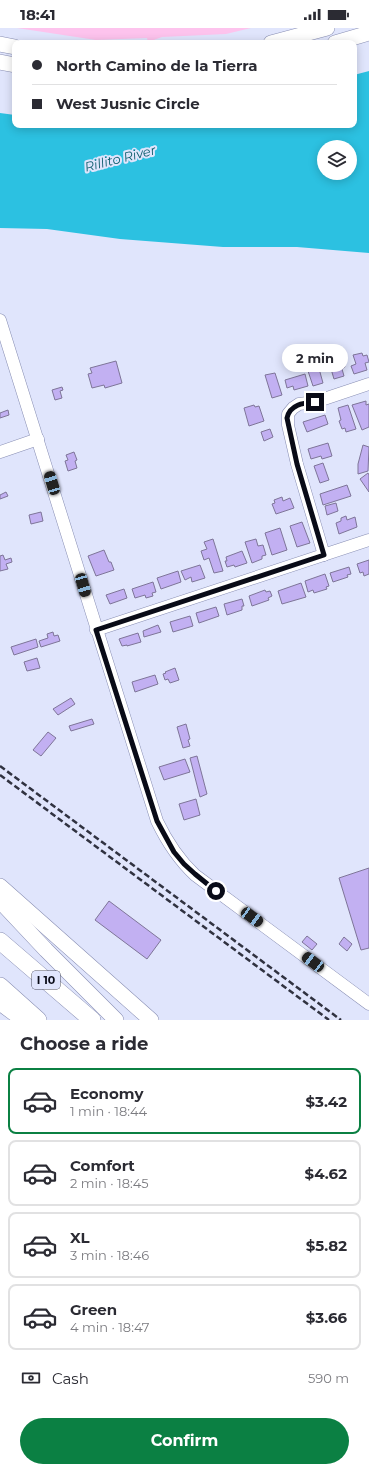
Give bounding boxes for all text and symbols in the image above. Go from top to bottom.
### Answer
text: 18:41 [20,5,56,24]
text: North Camino de la Tierra [56,56,257,75]
text: West Jusnic Circle [56,94,200,113]
map controls [317,140,357,180]
button: layers [317,140,357,180]
water label: Rillito River [83,141,158,175]
callout: 2 min [282,344,348,372]
text: 2 min [296,350,334,366]
route end [306,393,324,411]
car [43,470,61,496]
car [74,572,92,598]
route start [207,882,225,900]
car [239,905,265,929]
car [300,950,326,974]
road number: I 10 [32,971,60,989]
text: Choose a ride [20,1033,148,1055]
icon: car [22,1083,58,1119]
text: Economy [70,1084,143,1103]
text: $3.42 [305,1092,347,1111]
text: 1 min · 18:44 [70,1103,147,1119]
icon: car [22,1155,58,1191]
text: Comfort [70,1156,135,1175]
text: $4.62 [305,1164,347,1183]
text: 2 min · 18:45 [70,1175,149,1191]
icon: car [22,1227,58,1263]
text: XL [70,1228,89,1247]
text: $5.82 [306,1236,347,1255]
text: 3 min · 18:46 [70,1247,149,1263]
icon: car [22,1299,58,1335]
text: Green [70,1300,117,1319]
text: $3.66 [306,1308,347,1327]
text: 4 min · 18:47 [70,1319,150,1335]
icon: cash [20,1367,42,1389]
text: Cash [52,1369,89,1388]
text: 590 m [308,1370,349,1386]
button: Confirm [20,1418,349,1464]

